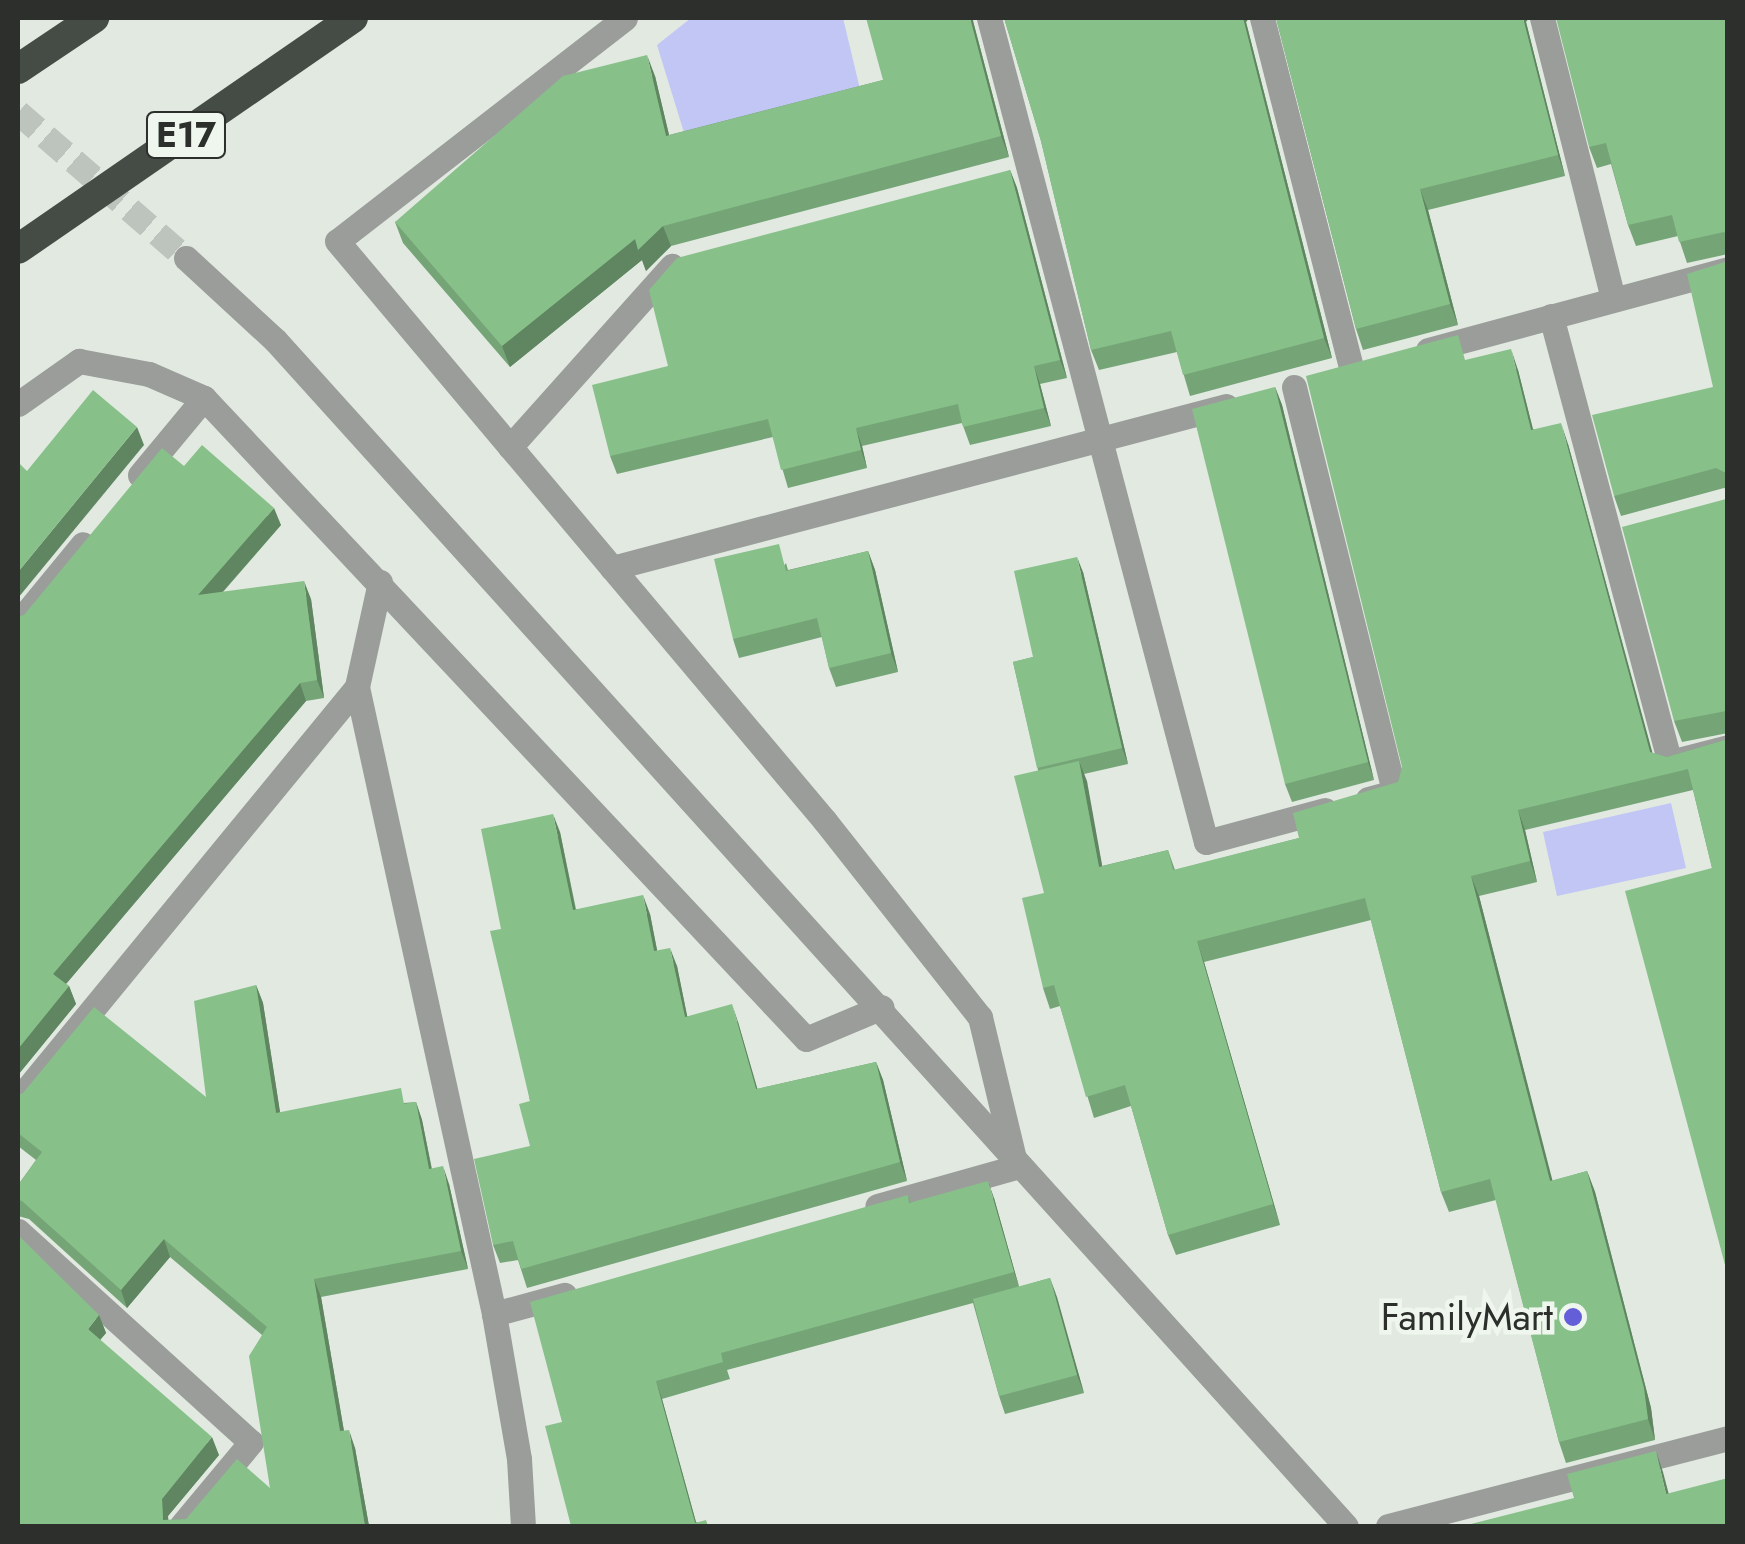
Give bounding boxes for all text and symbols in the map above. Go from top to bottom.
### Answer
road number: E17 [144,105,228,165]
place label: FamilyMart [1381,1294,1553,1340]
marker: FamilyMart [1562,1306,1584,1328]

